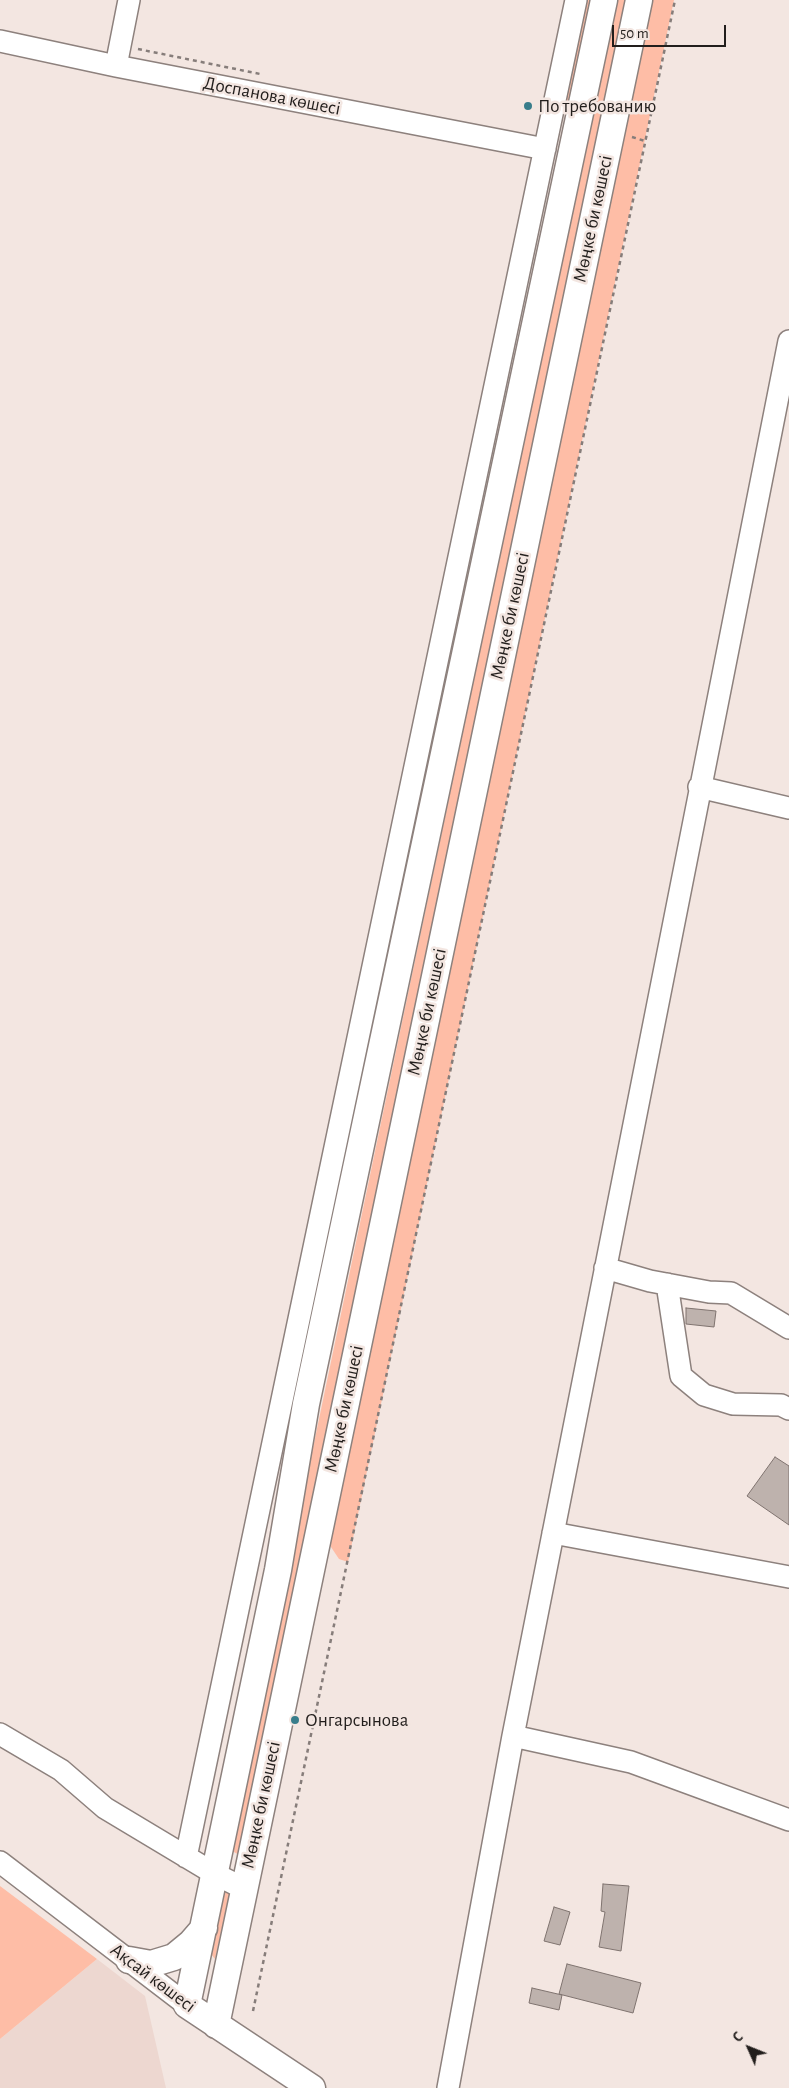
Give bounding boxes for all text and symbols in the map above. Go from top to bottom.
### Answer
scale bar [614,15,728,47]
text: 50 m [620,26,649,41]
street label: Доспанова көшесі [202,72,342,120]
place label: По требованию [538,95,656,117]
marker: По требованию [522,100,534,112]
street label: Мөңке би көшесі [568,153,618,285]
street label: Мөңке би көшесі [485,550,535,682]
street label: Мөңке би көшесі [402,946,452,1078]
street label: Мөңке би көшесі [319,1343,369,1475]
place label: Онгарсынова [305,1709,408,1731]
marker: Онгарсынова [289,1714,301,1726]
street label: Мөңке би көшесі [236,1739,286,1871]
street label: Ақсай көшесі [106,1938,200,2018]
north arrow [724,2023,774,2073]
text: С [730,2030,746,2045]

